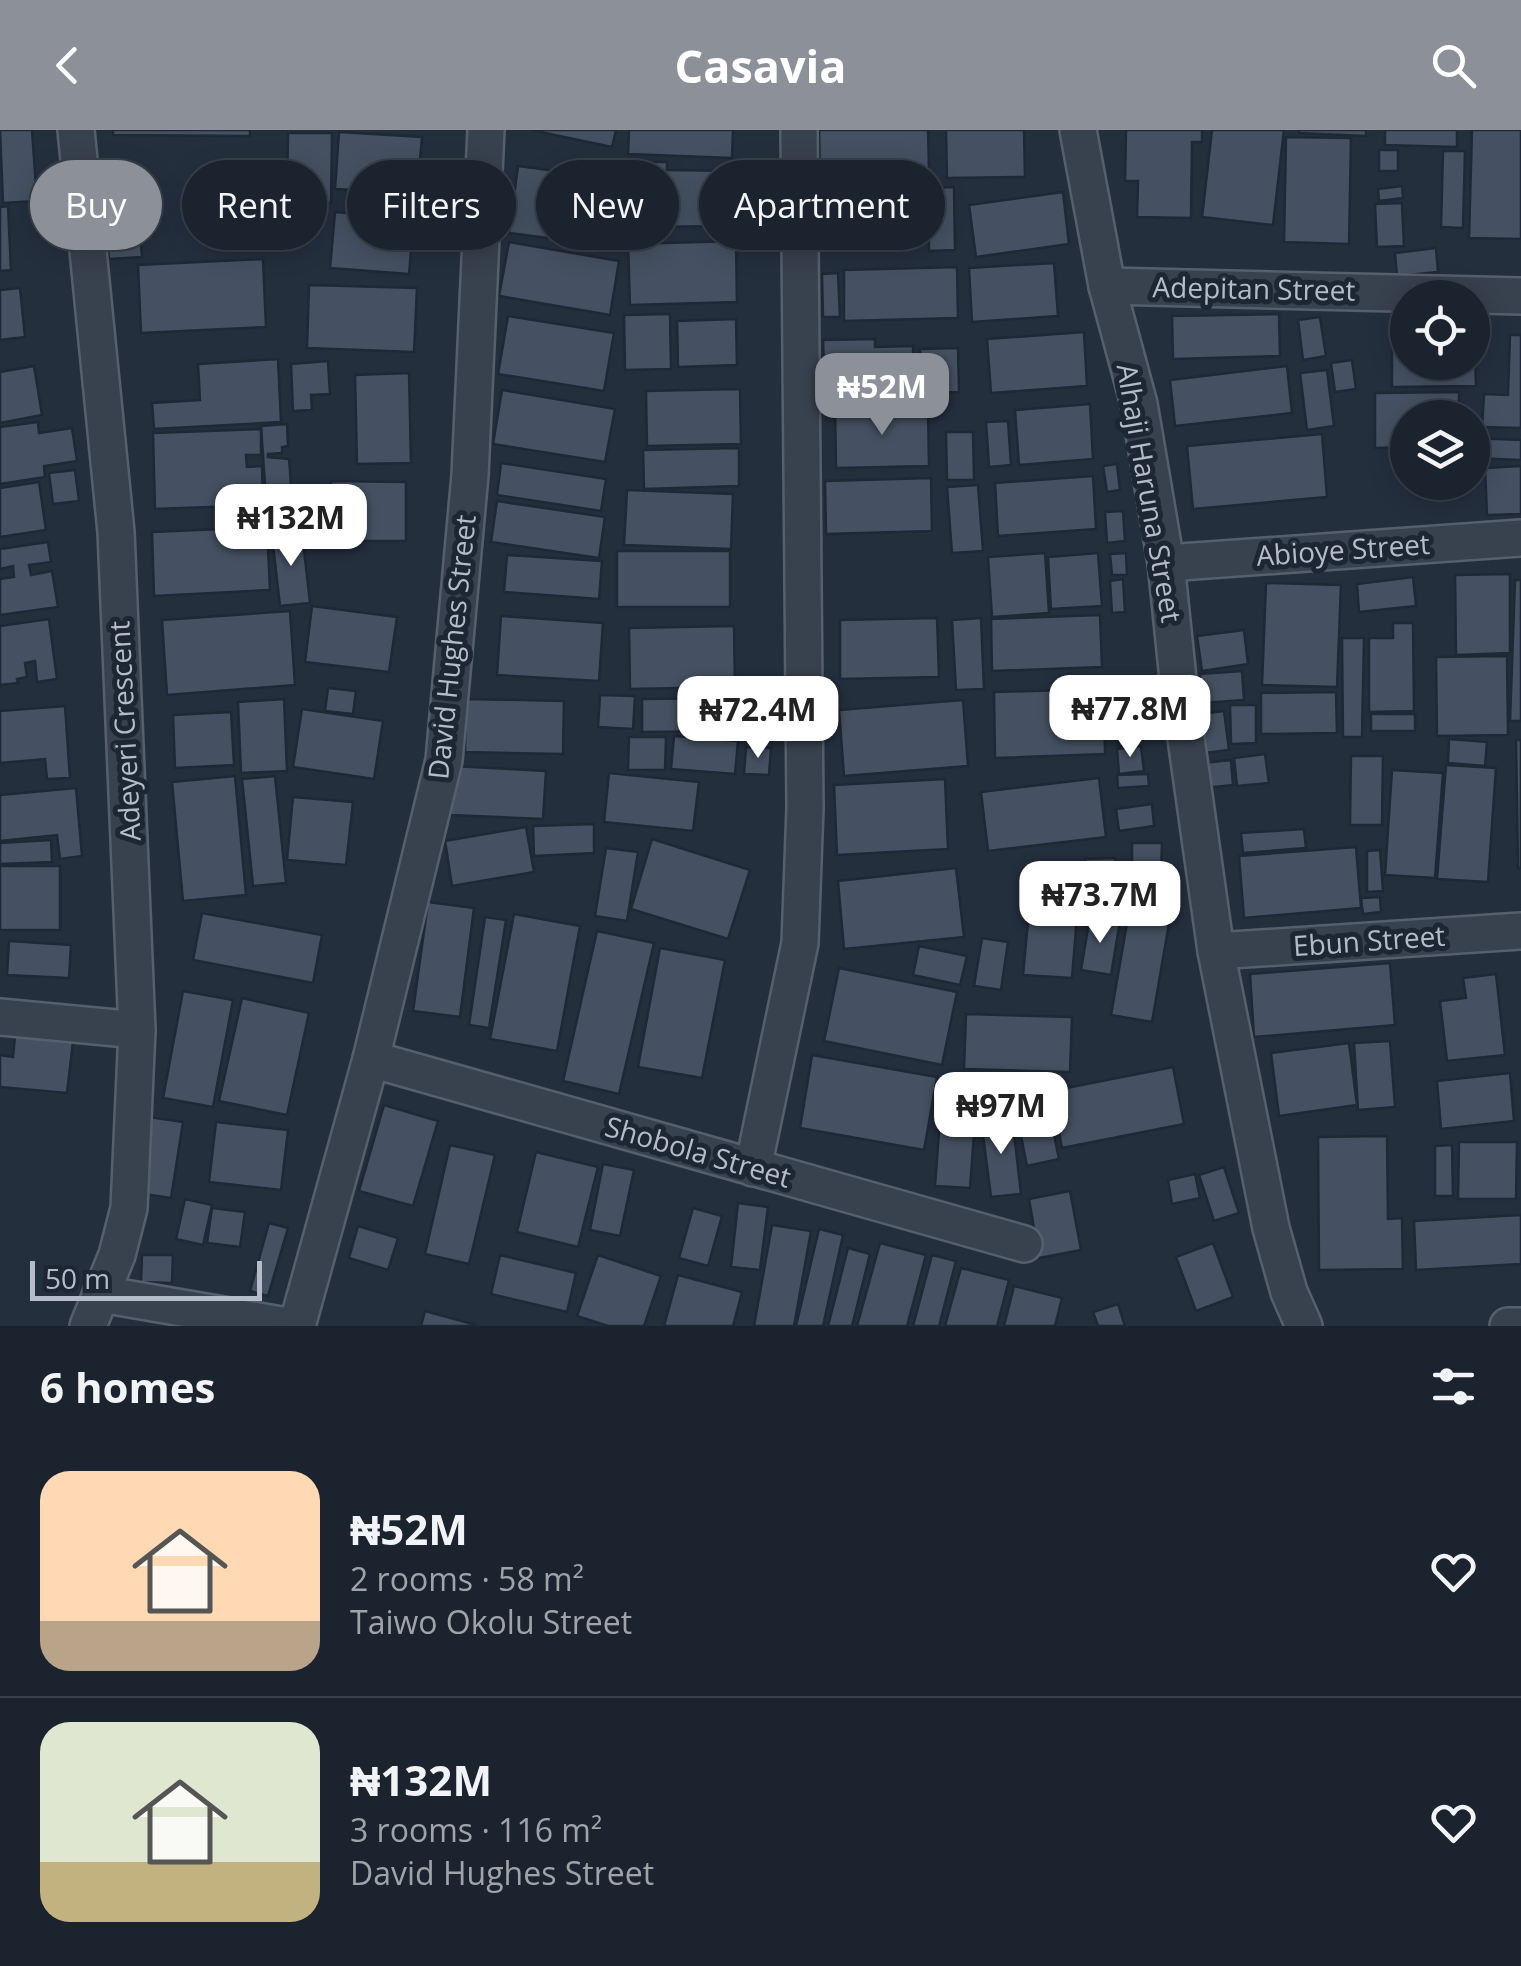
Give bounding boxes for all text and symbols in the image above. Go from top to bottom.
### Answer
text: Casavia [675,35,846,96]
icon: back [40,38,95,93]
icon: search [1426,38,1481,93]
chip: Buy [30,160,162,250]
chip: Rent [182,160,327,250]
chip: Filters [347,160,516,250]
chip: New [536,160,679,250]
chip: Apartment [699,160,945,250]
street label: Adepitan Street [1152,267,1356,309]
map controls [1390,280,1490,500]
button: locate [1390,280,1490,380]
pin: ₦52M [823,353,941,438]
street label: Alhaji Haruna Street [1109,361,1191,625]
text: ₦52M [837,364,927,407]
button: layers [1390,400,1490,500]
pin: ₦132M [221,484,361,569]
text: ₦132M [237,495,345,538]
street label: David Hughes Street [418,513,484,781]
street label: Abioye Street [1255,524,1431,574]
street label: Adeyeri Crescent [99,620,149,842]
pin: ₦77.8M [1049,675,1211,760]
pin: ₦72.4M [677,676,839,761]
text: ₦77.8M [1071,686,1189,729]
text: ₦72.4M [699,687,817,730]
pin: ₦73.7M [1019,861,1181,946]
text: ₦73.7M [1041,872,1159,915]
street label: Ebun Street [1292,916,1446,964]
pin: ₦97M [942,1072,1060,1157]
text: ₦97M [956,1083,1046,1126]
street label: Shobola Street [601,1106,796,1196]
scale bar [30,1256,262,1300]
text: 50 m [45,1259,110,1297]
text: 6 homes [40,1358,215,1415]
icon: filters [1426,1359,1481,1414]
text: ₦52M [350,1500,468,1557]
icon: home [120,1511,240,1631]
icon: heart [1426,1544,1481,1599]
text: 2 rooms · 58 m² [350,1557,584,1600]
text: Taiwo Okolu Street [350,1600,632,1643]
text: ₦132M [350,1751,492,1808]
icon: home [120,1762,240,1882]
icon: heart [1426,1795,1481,1850]
text: 3 rooms · 116 m² [350,1808,602,1851]
text: David Hughes Street [350,1851,654,1894]

